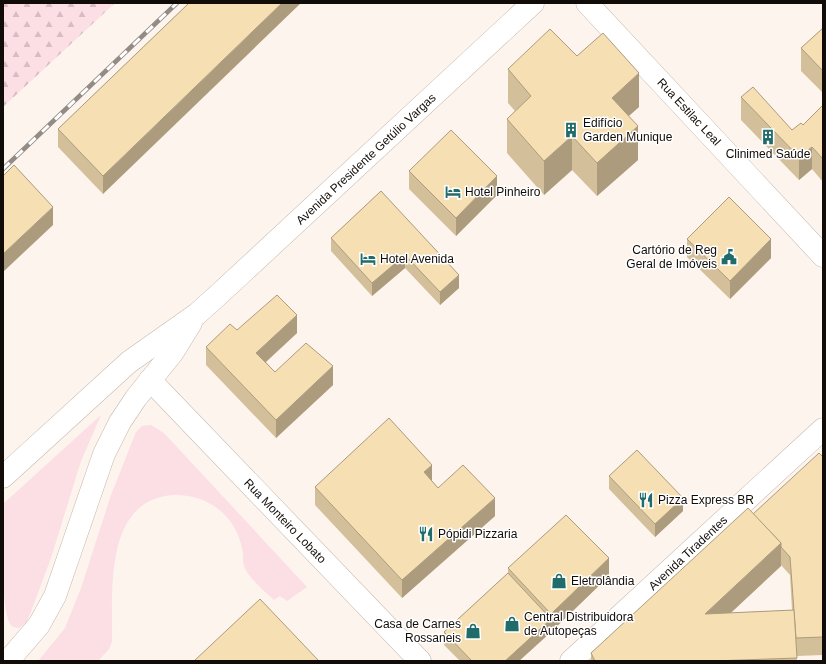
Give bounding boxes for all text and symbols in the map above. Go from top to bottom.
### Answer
street label: Rua Estilac Leal [654,76,724,148]
street label: Avenida Presidente Getúlio Vargas [293,91,439,227]
place label: Edifício Garden Munique [583,116,673,144]
building icon: Edifício Garden Munique [562,121,580,139]
building icon: Clinimed Saúde [759,128,777,146]
place label: Clinimed Saúde [726,147,811,161]
hotel icon: Hotel Pinheiro [444,183,462,201]
place label: Hotel Pinheiro [465,185,541,199]
place label: Cartório de Reg Geral de Imóveis [626,243,717,271]
public building icon: Cartório de Reg Geral de Imóveis [720,248,738,266]
hotel icon: Hotel Avenida [359,250,377,268]
place label: Hotel Avenida [380,252,454,266]
street label: Rua Monteiro Lobato [241,476,329,566]
restaurant icon: Pizza Express BR [637,491,655,509]
place label: Pizza Express BR [658,493,754,507]
street label: Avenida Tiradentes [646,513,730,593]
restaurant icon: Pópidi Pizzaria [417,525,435,543]
place label: Pópidi Pizzaria [438,527,518,541]
shop icon: Eletrolândia [550,572,568,590]
place label: Eletrolândia [571,574,635,588]
place label: Central Distribuidora de Autopeças [524,610,634,638]
shop icon: Central Distribuidora de Autopeças [503,615,521,633]
place label: Casa de Carnes Rossaneis [374,617,461,645]
shop icon: Casa de Carnes Rossaneis [464,622,482,640]

